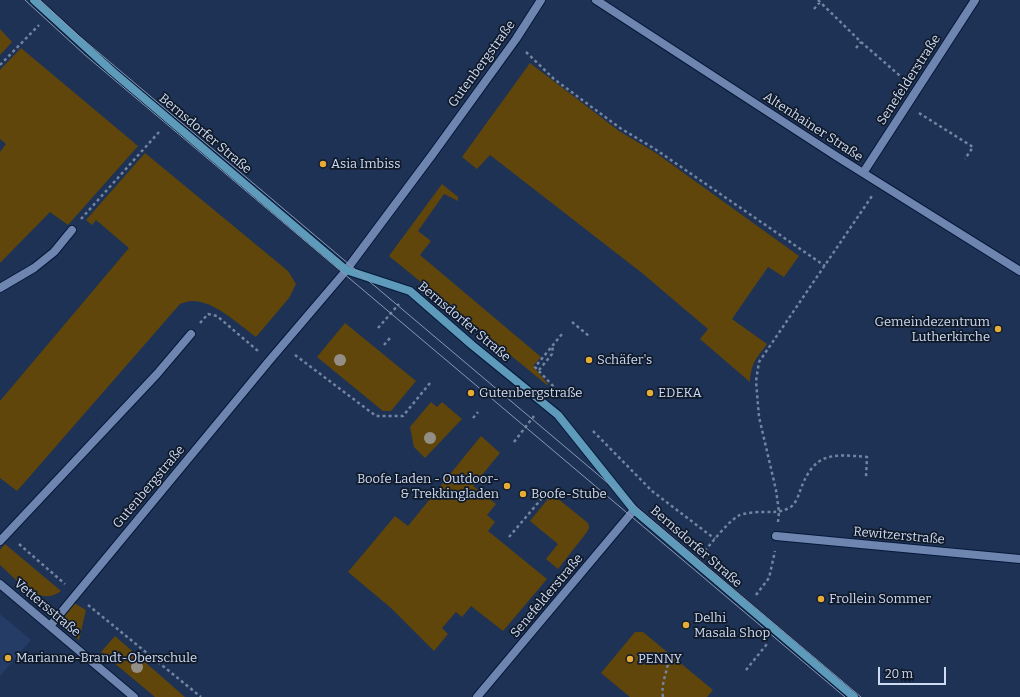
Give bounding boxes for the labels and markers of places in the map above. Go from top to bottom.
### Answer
place label: Asia Imbiss [331,156,400,172]
marker: Asia Imbiss [318,159,328,169]
place label: Gemeindezentrum Lutherkirche [874,314,990,345]
marker: Gemeindezentrum Lutherkirche [993,324,1003,334]
place label: Schäfer's [597,352,652,368]
marker: Schäfer's [584,355,594,365]
place label: Gutenbergstraße [479,385,582,401]
place label: EDEKA [658,385,702,401]
marker: Gutenbergstraße [466,388,476,398]
marker: EDEKA [645,388,655,398]
place label: Boofe Laden - Outdoor- & Trekkingladen [357,471,499,502]
marker: Boofe Laden - Outdoor- & Trekkingladen [502,481,512,491]
place label: Boofe-Stube [531,486,607,502]
marker: Boofe-Stube [518,489,528,499]
place label: Frollein Sommer [829,591,931,607]
marker: Frollein Sommer [816,594,826,604]
place label: Delhi Masala Shop [694,610,770,641]
marker: Delhi Masala Shop [681,620,691,630]
place label: Marianne-Brandt-Oberschule [16,650,197,666]
place label: PENNY [638,651,682,667]
marker: Marianne-Brandt-Oberschule [3,653,13,663]
marker: PENNY [625,654,635,664]

